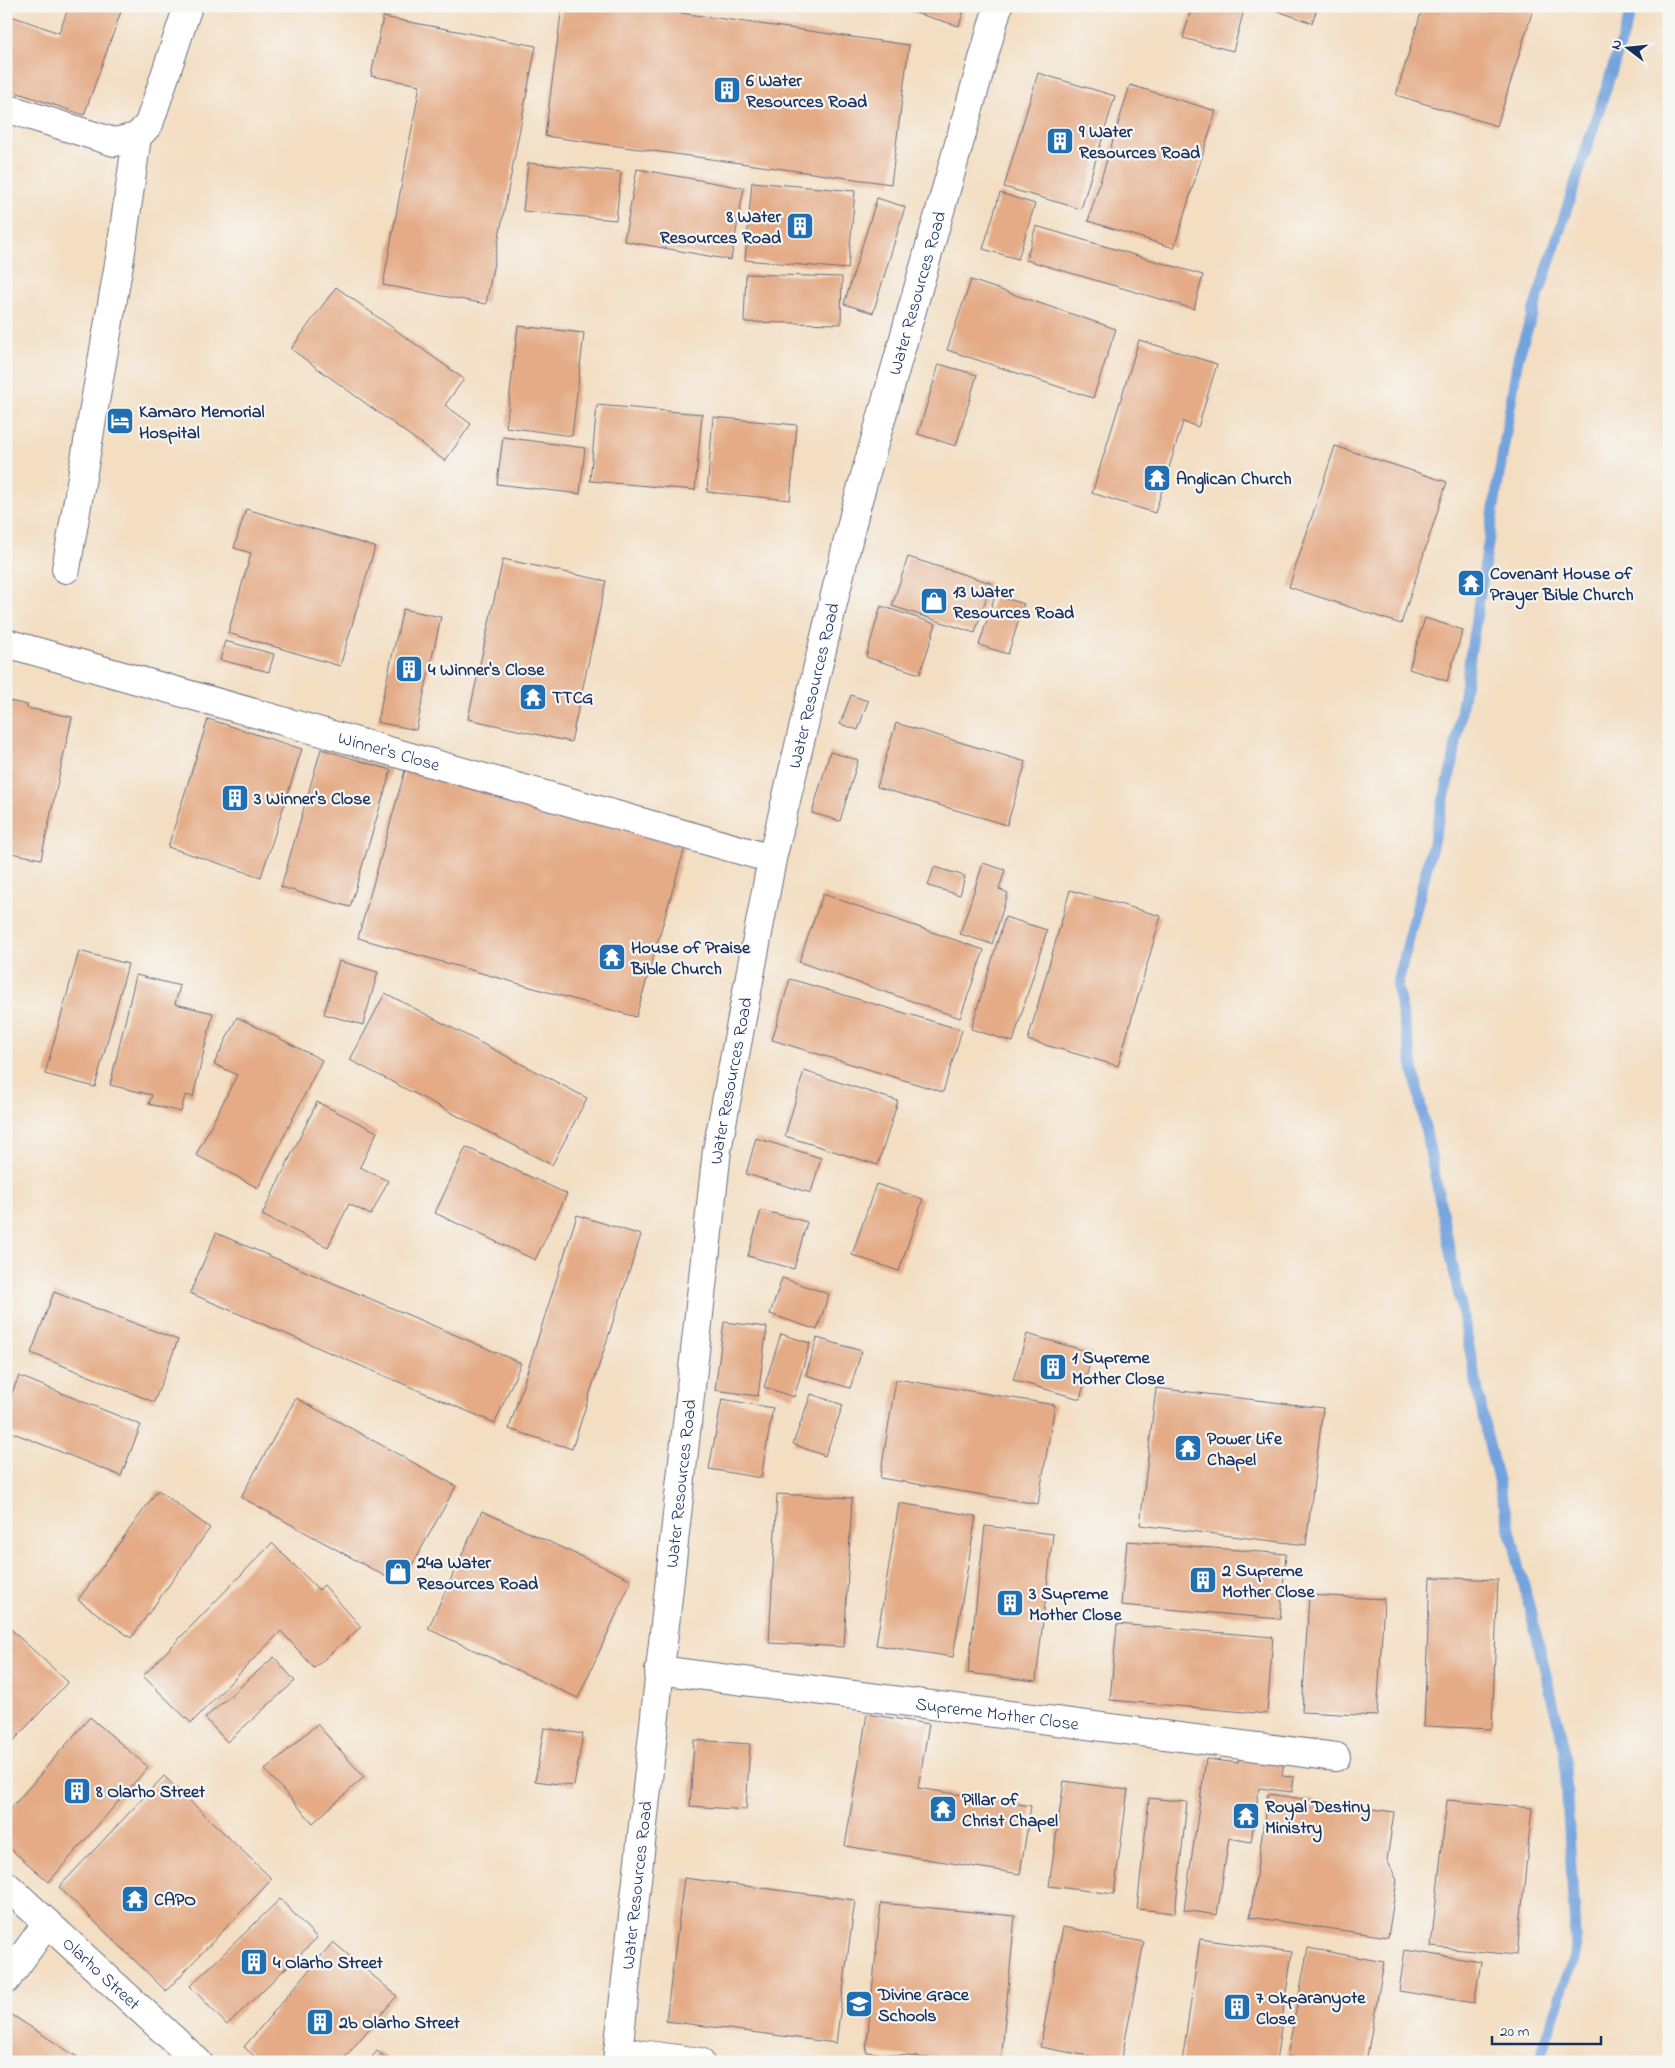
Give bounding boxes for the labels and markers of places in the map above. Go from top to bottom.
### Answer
place label: 6 Water Resources Road [746,69,868,116]
building icon: 6 Water Resources Road [712,75,742,105]
place label: 9 Water Resources Road [1078,120,1201,167]
building icon: 9 Water Resources Road [1045,126,1075,156]
place label: 8 Water Resources Road [660,205,782,252]
building icon: 8 Water Resources Road [785,211,815,241]
place label: Kamaro Memorial Hospital [139,400,264,447]
hotel icon: Kamaro Memorial Hospital [105,406,135,436]
temple icon: Anglican Church [1142,463,1172,493]
place label: Anglican Church [1176,467,1292,494]
place label: Covenant House of Prayer Bible Church [1490,562,1634,610]
temple icon: Covenant House of Prayer Bible Church [1456,568,1486,598]
place label: 13 Water Resources Road [953,580,1075,627]
shop icon: 13 Water Resources Road [919,586,949,616]
building icon: 4 Winner's Close [394,654,424,684]
place label: 4 Winner's Close [428,658,545,684]
temple icon: TTCG [518,682,548,712]
place label: TTCG [552,686,593,712]
building icon: 3 Winner's Close [220,783,250,813]
place label: 3 Winner's Close [253,787,371,813]
place label: House of Praise Bible Church [630,936,751,983]
temple icon: House of Praise Bible Church [597,942,627,972]
place label: 1 Supreme Mother Close [1072,1346,1165,1393]
building icon: 1 Supreme Mother Close [1038,1352,1068,1382]
place label: Power Life Chapel [1207,1427,1283,1474]
temple icon: Power Life Chapel [1173,1433,1203,1463]
place label: 24a Water Resources Road [416,1551,539,1598]
shop icon: 24a Water Resources Road [383,1557,413,1587]
place label: 2 Supreme Mother Close [1221,1559,1315,1606]
building icon: 2 Supreme Mother Close [1188,1565,1218,1595]
place label: 3 Supreme Mother Close [1028,1582,1122,1629]
building icon: 3 Supreme Mother Close [995,1588,1025,1618]
building icon: 8 Olarho Street [62,1776,92,1806]
place label: 8 Olarho Street [95,1780,206,1806]
place label: Pillar of Christ Chapel [962,1788,1058,1835]
temple icon: Pillar of Christ Chapel [928,1794,958,1824]
place label: Royal Destiny Ministry [1265,1795,1370,1843]
temple icon: Royal Destiny Ministry [1231,1801,1261,1831]
temple icon: CAPO [120,1884,150,1914]
place label: CAPO [154,1888,196,1914]
building icon: 4 Olarho Street [239,1947,269,1977]
place label: 4 Olarho Street [273,1951,384,1977]
place label: Divine Grace Schools [877,1983,970,2030]
place label: 7 Okparanyote Close [1256,1986,1366,2033]
school or university icon: Divine Grace Schools [844,1989,874,2019]
building icon: 7 Okparanyote Close [1222,1992,1252,2022]
building icon: 2b Olarho Street [305,2007,335,2037]
place label: 2b Olarho Street [338,2011,461,2037]

